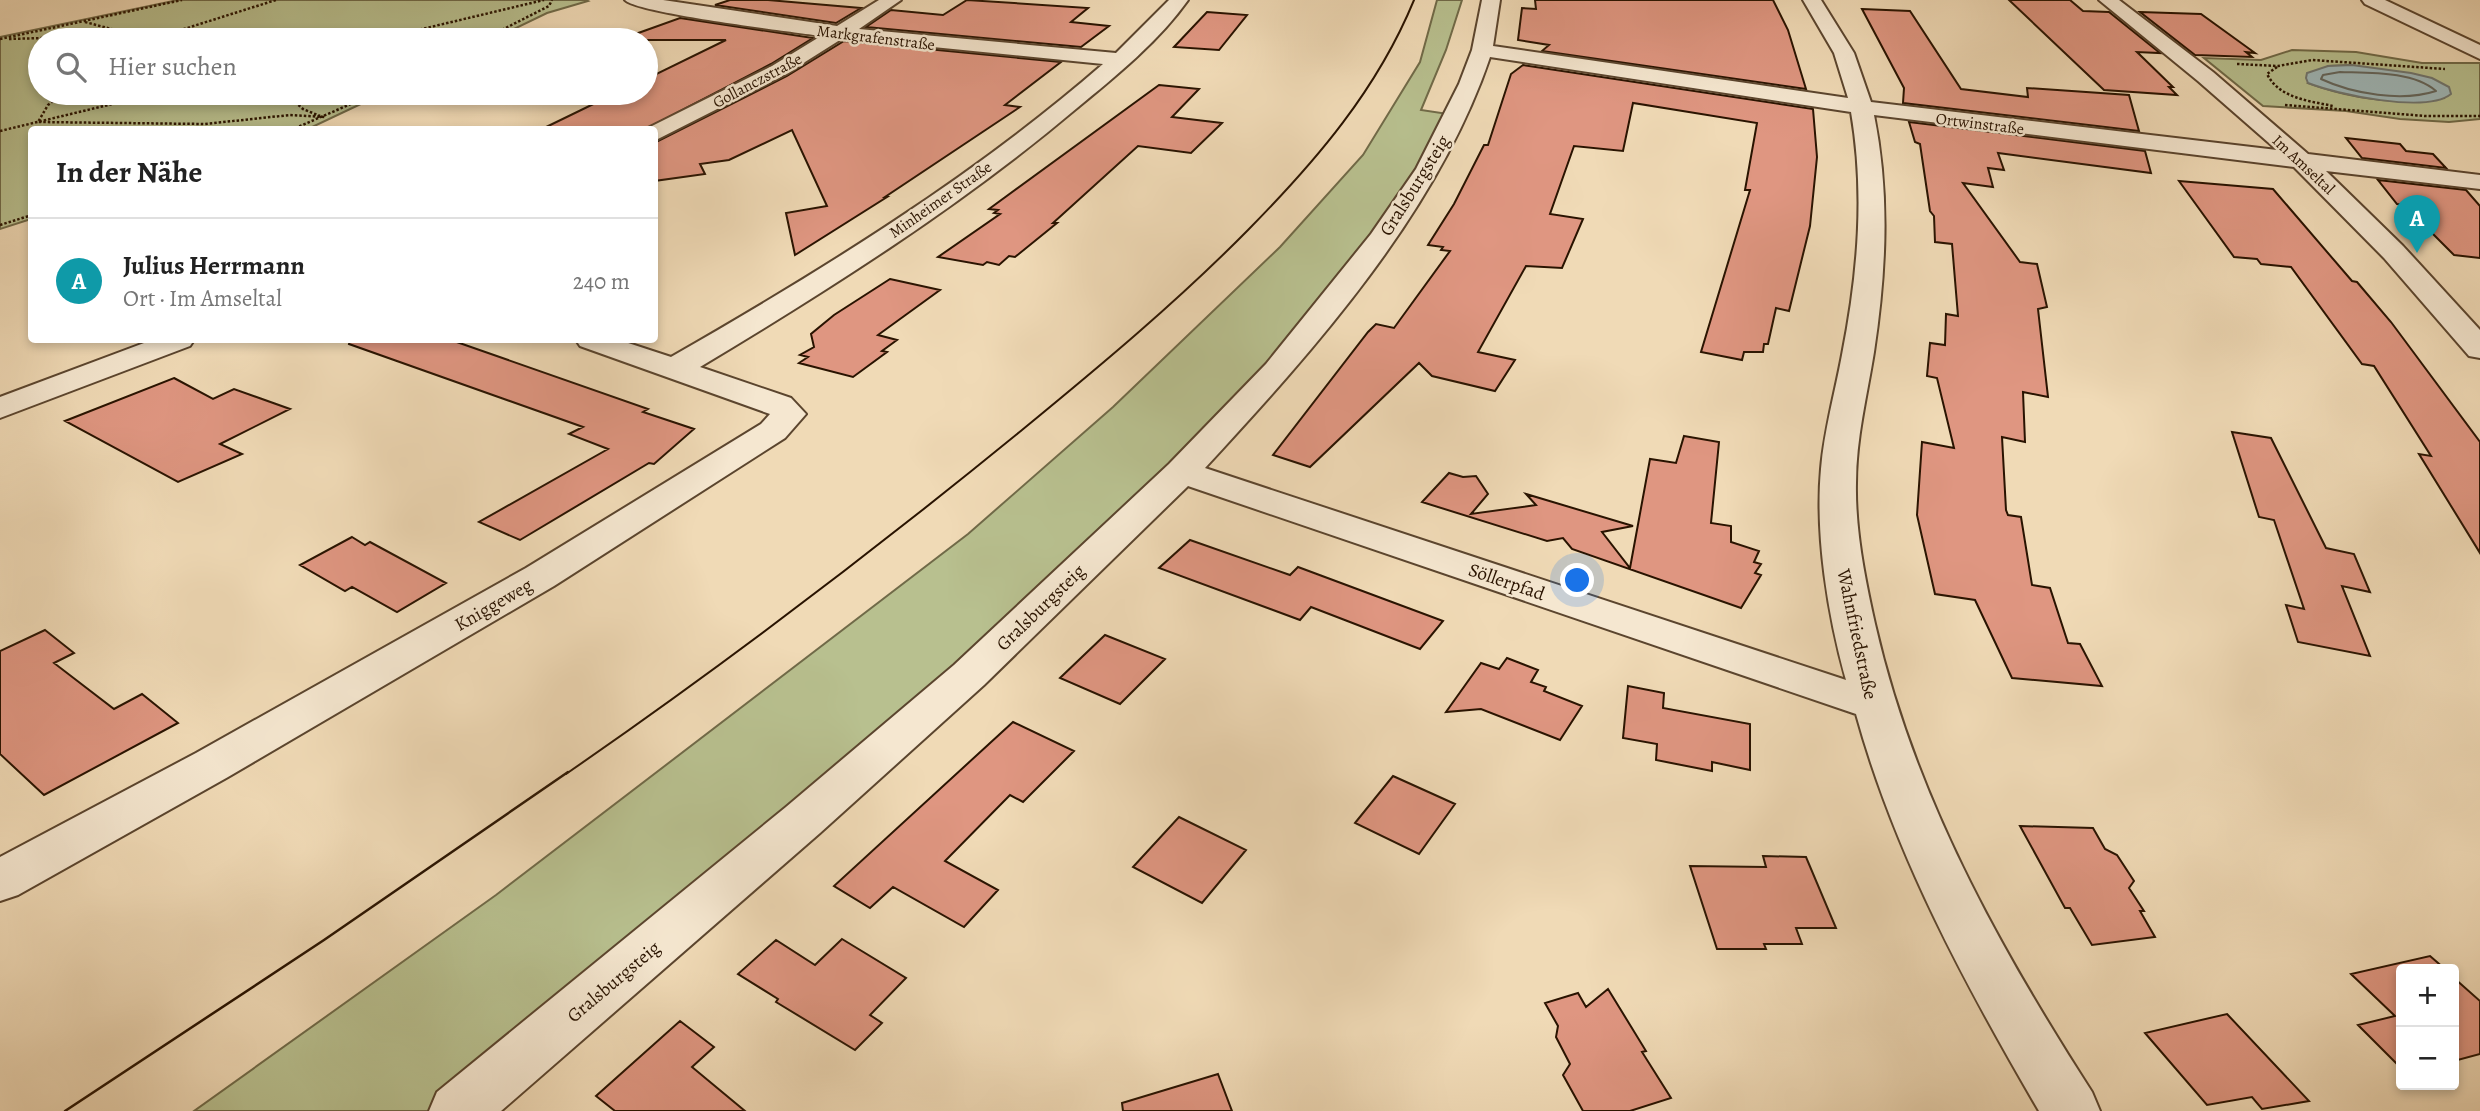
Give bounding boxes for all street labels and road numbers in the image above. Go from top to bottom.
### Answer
street label: Markgrafenstraße [816,20,936,56]
street label: Gollanczstraße [709,48,806,114]
street label: Ortwinstraße [1934,108,2025,140]
street label: Gralsburgsteig [1373,130,1456,241]
street label: Im Amseltal [2267,130,2340,200]
street label: Minheimer Straße [885,156,996,243]
street label: Söllerpfad [1465,557,1549,607]
street label: Gralsburgsteig [990,558,1091,657]
street label: Wahnfriedstraße [1830,566,1884,702]
street label: Kniggeweg [450,572,538,638]
street label: Gralsburgsteig [561,935,666,1029]

